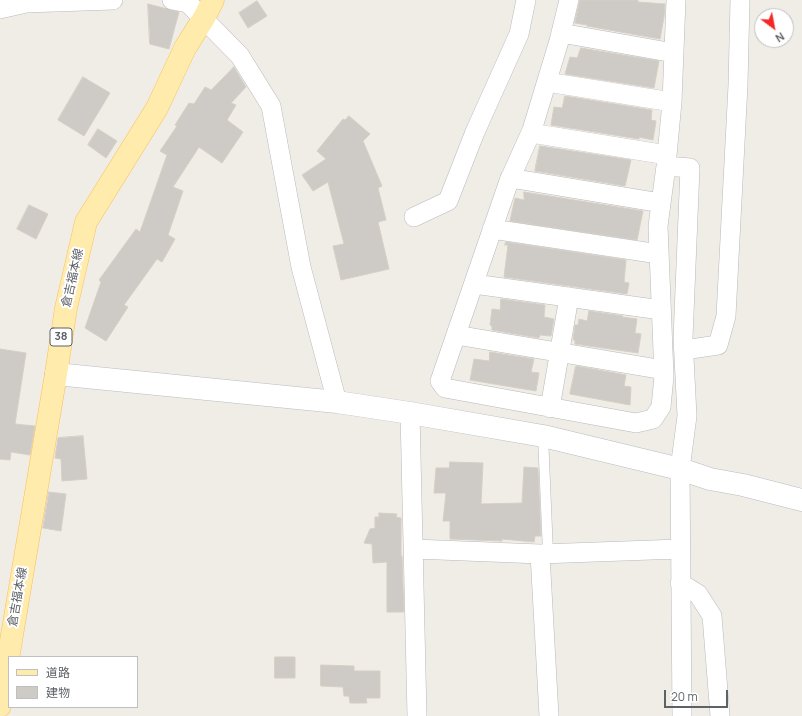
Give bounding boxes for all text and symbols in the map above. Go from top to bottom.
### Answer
north arrow [754,8,794,48]
text: N [773,29,787,46]
street label: 倉吉福本線 [59,247,87,309]
road number: 38 [50,328,72,346]
street label: 倉吉福本線 [6,566,30,628]
legend [8,656,138,708]
text: 道路 [46,664,70,681]
scale bar [666,682,730,708]
text: 建物 [46,684,70,701]
text: 20 m [671,688,698,705]

